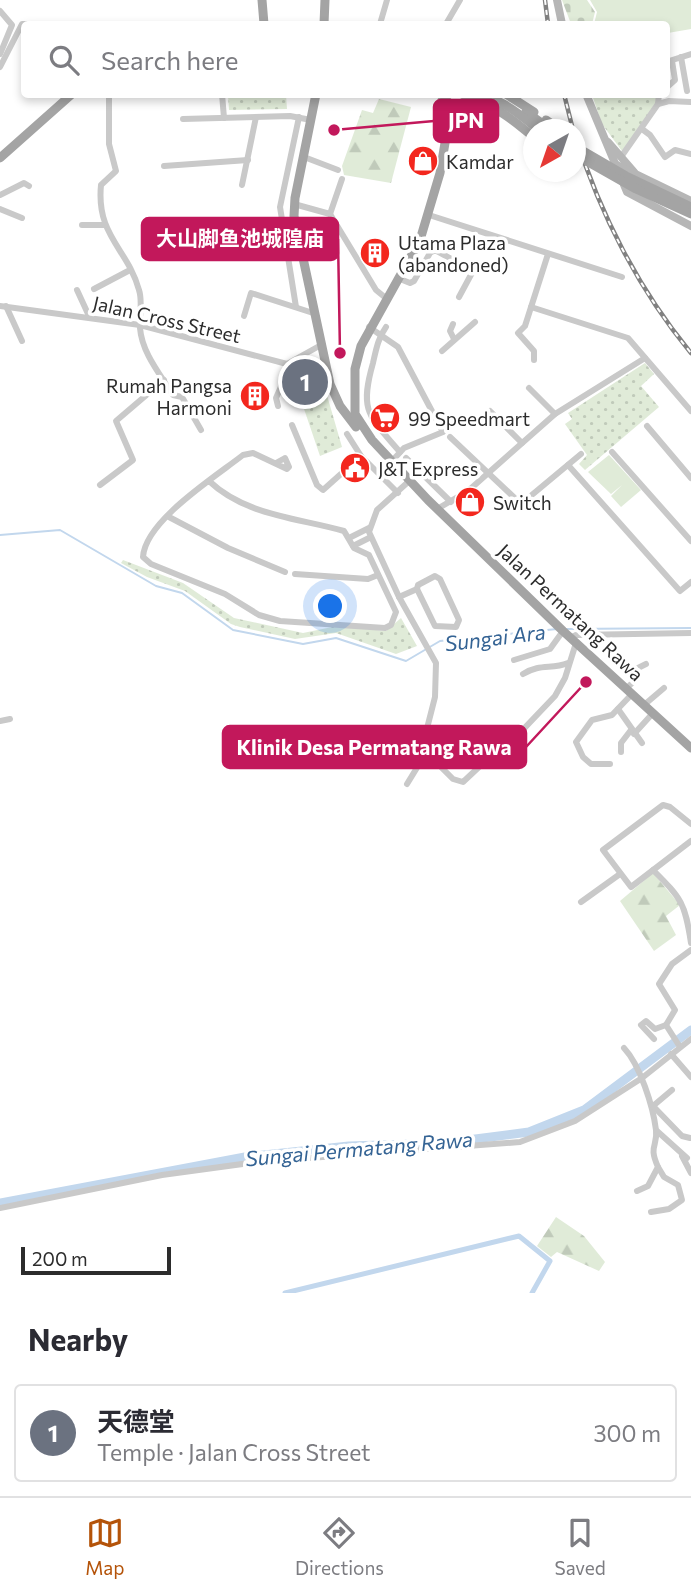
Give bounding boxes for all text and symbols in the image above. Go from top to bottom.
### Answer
search box [21,21,670,98]
icon: search [45,41,83,79]
text: Search here [101,44,239,75]
callout: JPN [434,100,498,142]
text: JPN [448,107,484,132]
north arrow [523,119,586,182]
shop icon: Kamdar [406,144,440,178]
place label: Kamdar [446,150,514,173]
callout: 大山脚鱼池城隍庙 [142,218,338,260]
text: 大山脚鱼池城隍庙 [156,225,324,250]
place label: Utama Plaza (abandoned) [398,231,509,276]
building icon: Utama Plaza (abandoned) [358,236,392,270]
street label: Jalan Cross Street [91,291,243,347]
pin: 1 [282,356,328,408]
place label: Rumah Pangsa Harmoni [106,374,232,419]
building icon: Rumah Pangsa Harmoni [238,379,272,413]
supermarket icon: 99 Speedmart [368,401,402,435]
place label: 99 Speedmart [408,407,530,430]
public building icon: J&T Express [338,451,372,485]
place label: J&T Express [378,457,478,480]
shop icon: Switch [453,485,487,519]
place label: Switch [493,491,552,514]
street label: Jalan Permatang Rawa [494,539,648,685]
your location [313,589,347,623]
water label: Sungai Ara [443,618,547,656]
callout: Klinik Desa Permatang Rawa [223,726,526,768]
text: Klinik Desa Permatang Rawa [236,734,512,759]
water label: Sungai Permatang Rawa [244,1126,474,1170]
scale bar [21,1244,172,1276]
text: 200 m [32,1247,88,1270]
text: Nearby [28,1320,128,1357]
text: 天德堂 [97,1405,175,1436]
text: 1 [48,1419,58,1447]
text: 300 m [593,1419,661,1447]
text: Temple · Jalan Cross Street [97,1438,371,1466]
tab: Map [85,1514,124,1579]
tab: Directions [295,1514,384,1579]
tab: Saved [554,1514,606,1579]

